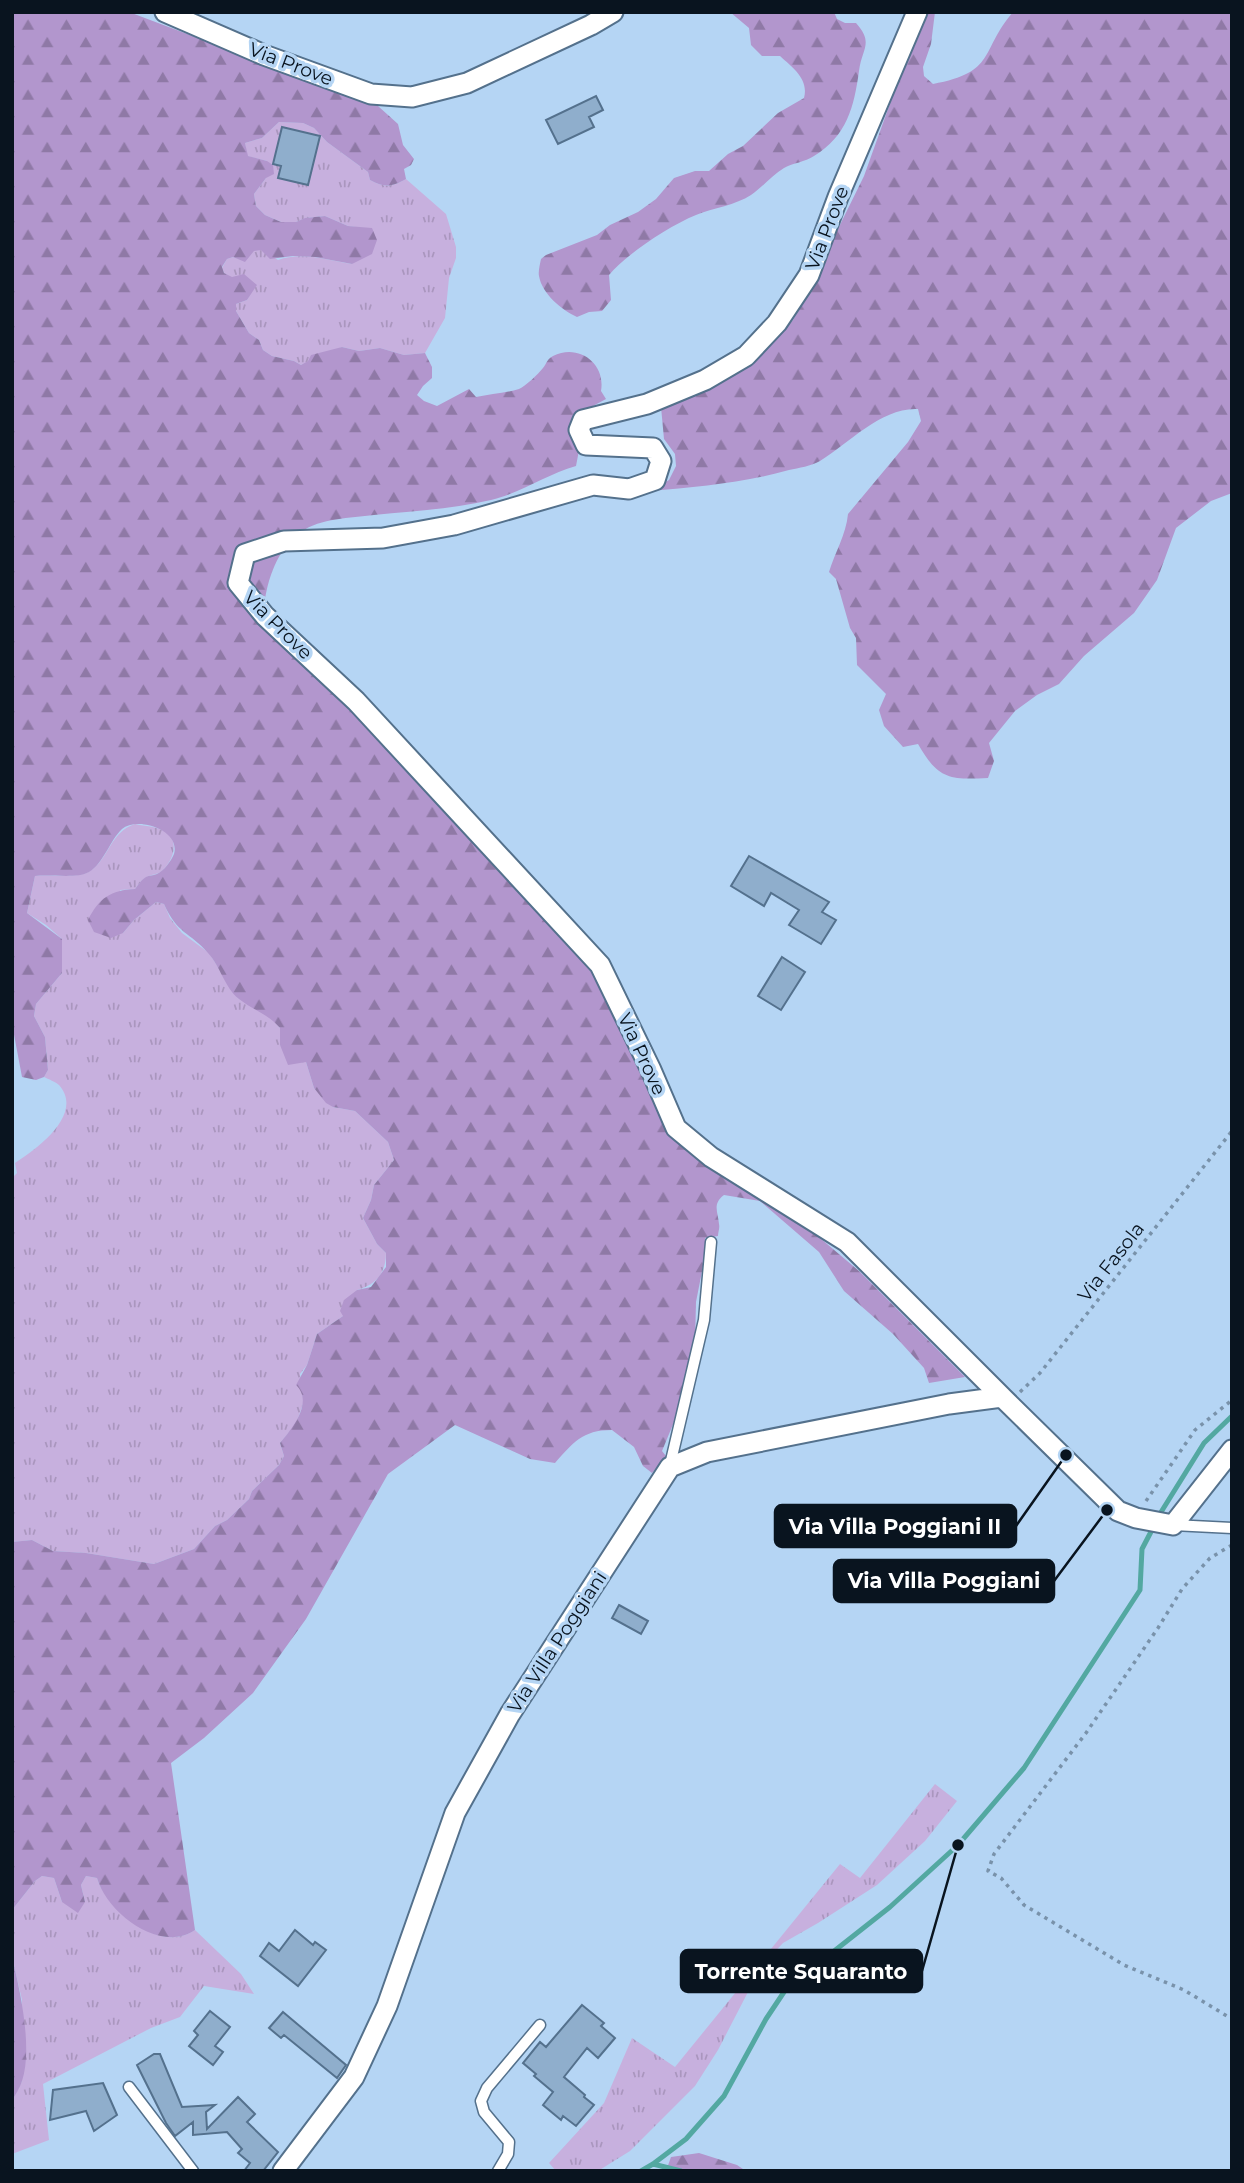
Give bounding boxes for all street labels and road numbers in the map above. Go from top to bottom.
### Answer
street label: Via Prove [246,38,336,90]
street label: Via Prove [801,183,853,273]
street label: Via Prove [239,586,317,664]
street label: Via Prove [613,1009,671,1099]
street label: Via Fasola [1073,1218,1149,1306]
street label: Via Villa Poggiani [503,1567,611,1717]

